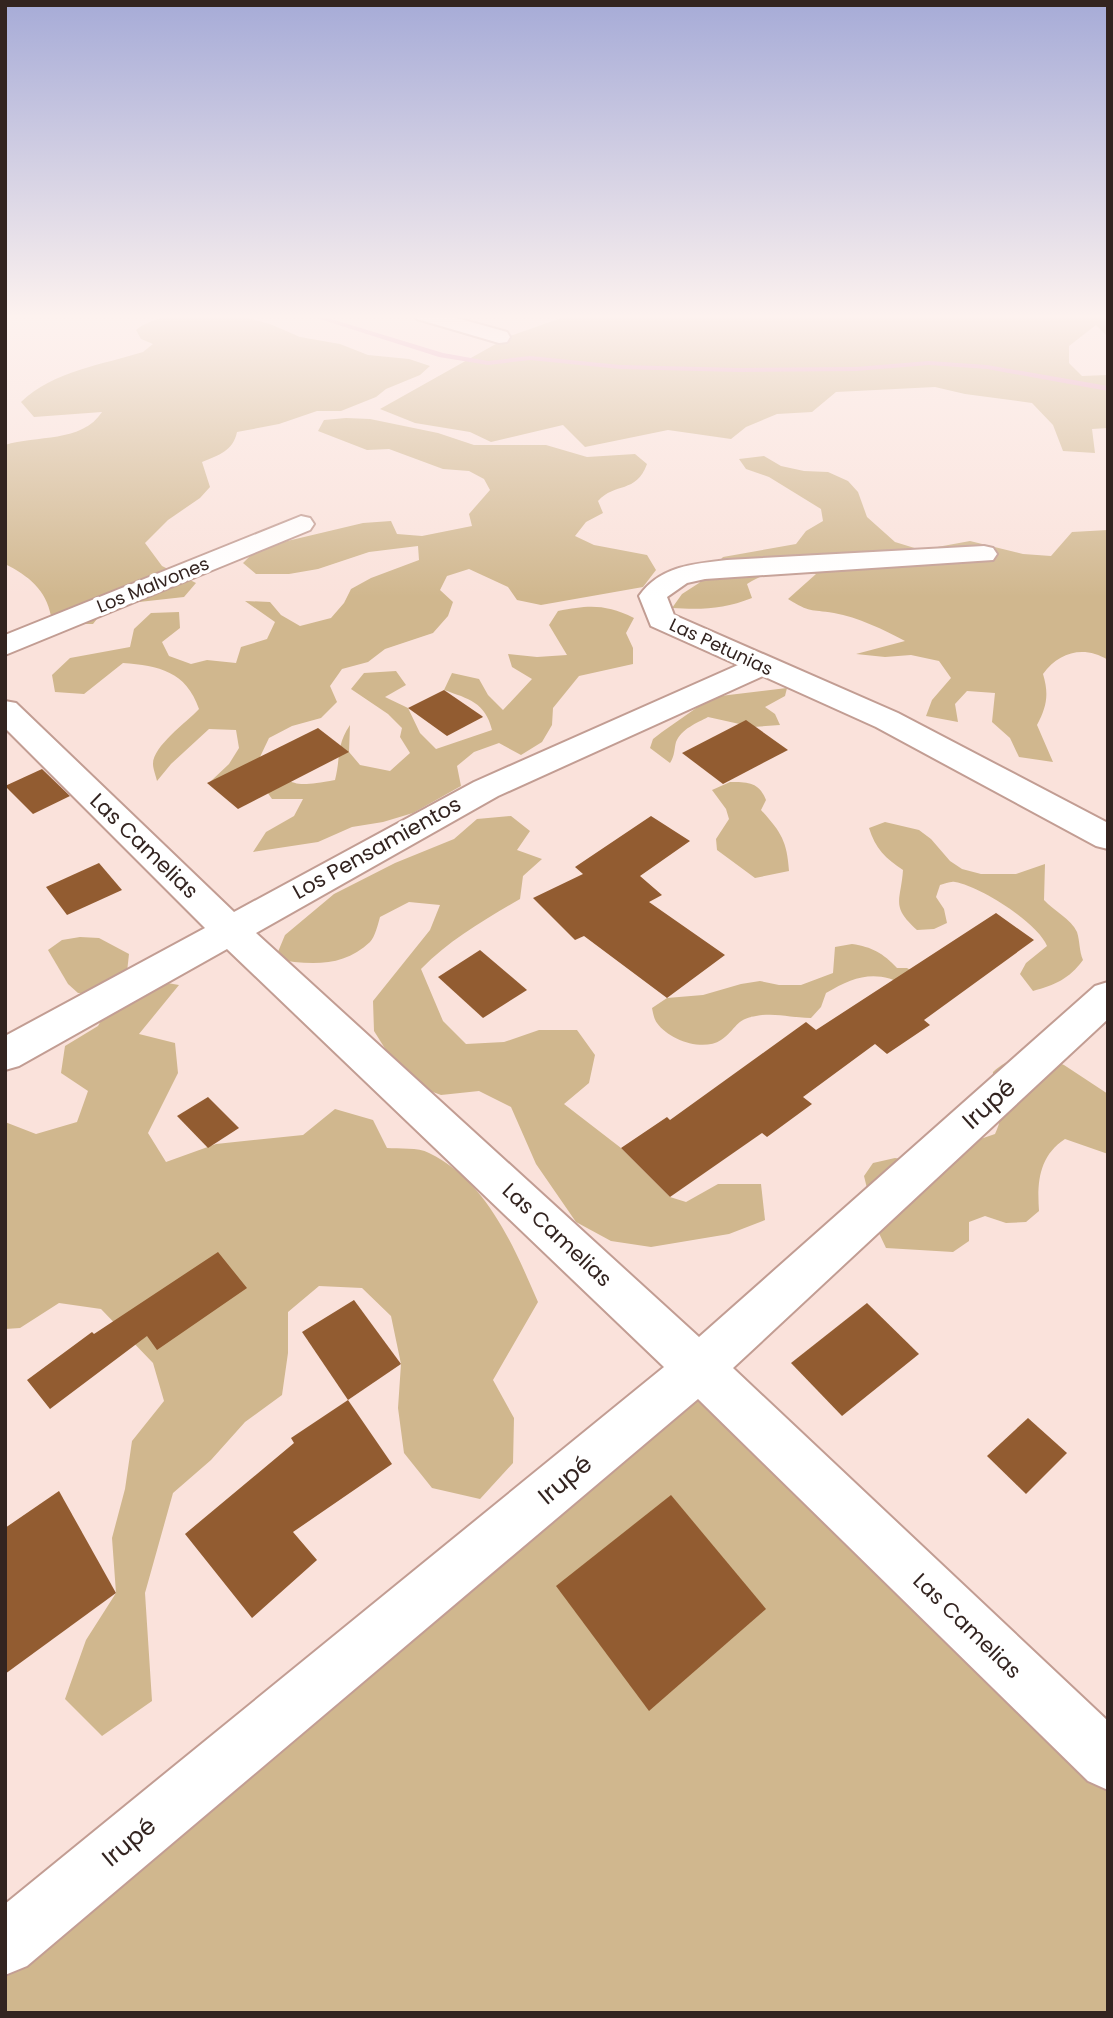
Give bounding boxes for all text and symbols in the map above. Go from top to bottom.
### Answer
street label: Los Malvones [93,551,213,618]
street label: Las Petunias [665,612,777,681]
street label: Las Camelias [84,786,205,905]
street label: Los Pensamientos [287,789,466,906]
street label: Irupé [955,1071,1022,1136]
street label: Las Camelias [496,1176,619,1293]
street label: Irupé [531,1447,599,1512]
street label: Las Camelias [907,1566,1028,1685]
street label: Irupé [95,1809,163,1874]

